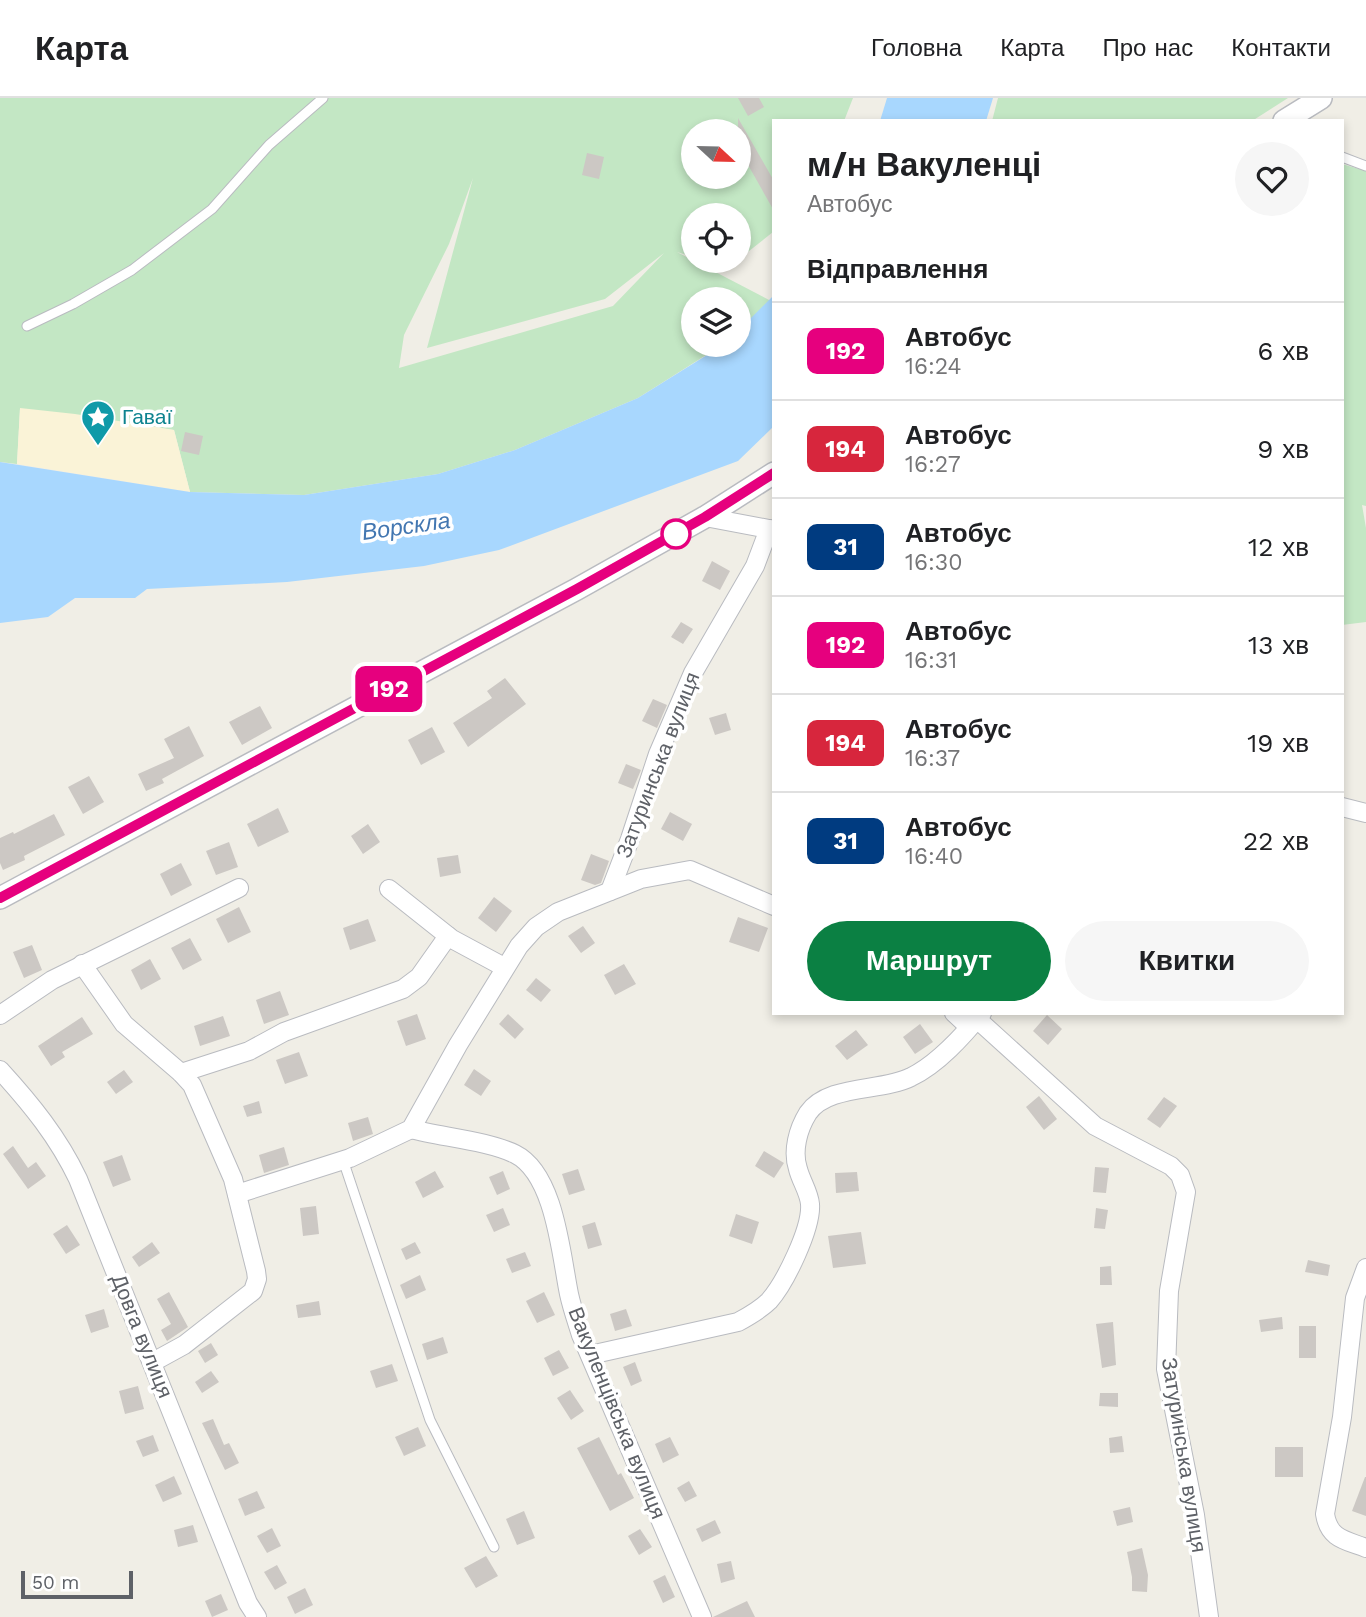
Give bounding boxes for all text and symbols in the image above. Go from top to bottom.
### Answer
text: Карта [35,29,128,68]
text: Головна [871,34,962,62]
text: Карта [1000,34,1064,62]
text: Про нас [1102,34,1193,62]
text: Контакти [1231,34,1331,62]
north arrow [681,119,751,189]
map controls [681,119,751,357]
button: heart [1235,142,1309,216]
text: м/н Вакуленці [807,145,1041,184]
text: Автобус [807,191,893,218]
button: locate [681,203,751,273]
text: Відправлення [807,254,988,284]
button: layers [681,287,751,357]
text: Автобус [905,322,1012,352]
text: 6 хв [1258,336,1309,366]
text: 192 [826,337,865,365]
text: 16:24 [905,353,962,380]
place icon: Гаваї [79,398,117,447]
place label: Гаваї [122,404,172,429]
text: Автобус [905,420,1012,450]
text: 9 хв [1257,434,1309,464]
text: 194 [825,435,866,463]
text: 16:27 [905,451,961,478]
water label: Ворскла [360,507,452,546]
text: Автобус [905,518,1012,548]
unlabelled marker [661,519,691,549]
text: 12 хв [1248,532,1309,562]
text: 31 [833,533,858,561]
text: 16:30 [905,549,962,576]
text: Автобус [905,616,1012,646]
text: 13 хв [1248,630,1309,660]
text: 192 [826,631,865,659]
text: 16:31 [905,647,957,674]
line badge: 192 [349,666,429,712]
street label: Затуринська вулиця [611,668,705,861]
text: 192 [369,675,409,703]
text: Автобус [905,714,1012,744]
text: 19 хв [1247,728,1309,758]
text: 194 [825,729,866,757]
text: 16:37 [905,745,960,772]
text: Автобус [905,812,1012,842]
text: 22 хв [1243,826,1309,856]
text: 31 [833,827,858,855]
text: 16:40 [905,843,963,870]
button: Маршрут [807,921,1051,1001]
button: Квитки [1065,921,1309,1001]
street label: Довга вулиця [106,1270,179,1401]
street label: Вакуленцівська вулиця [563,1303,671,1522]
street label: Затуринська вулиця [1157,1356,1212,1554]
scale bar [21,1568,133,1600]
text: 50 m [32,1571,79,1594]

